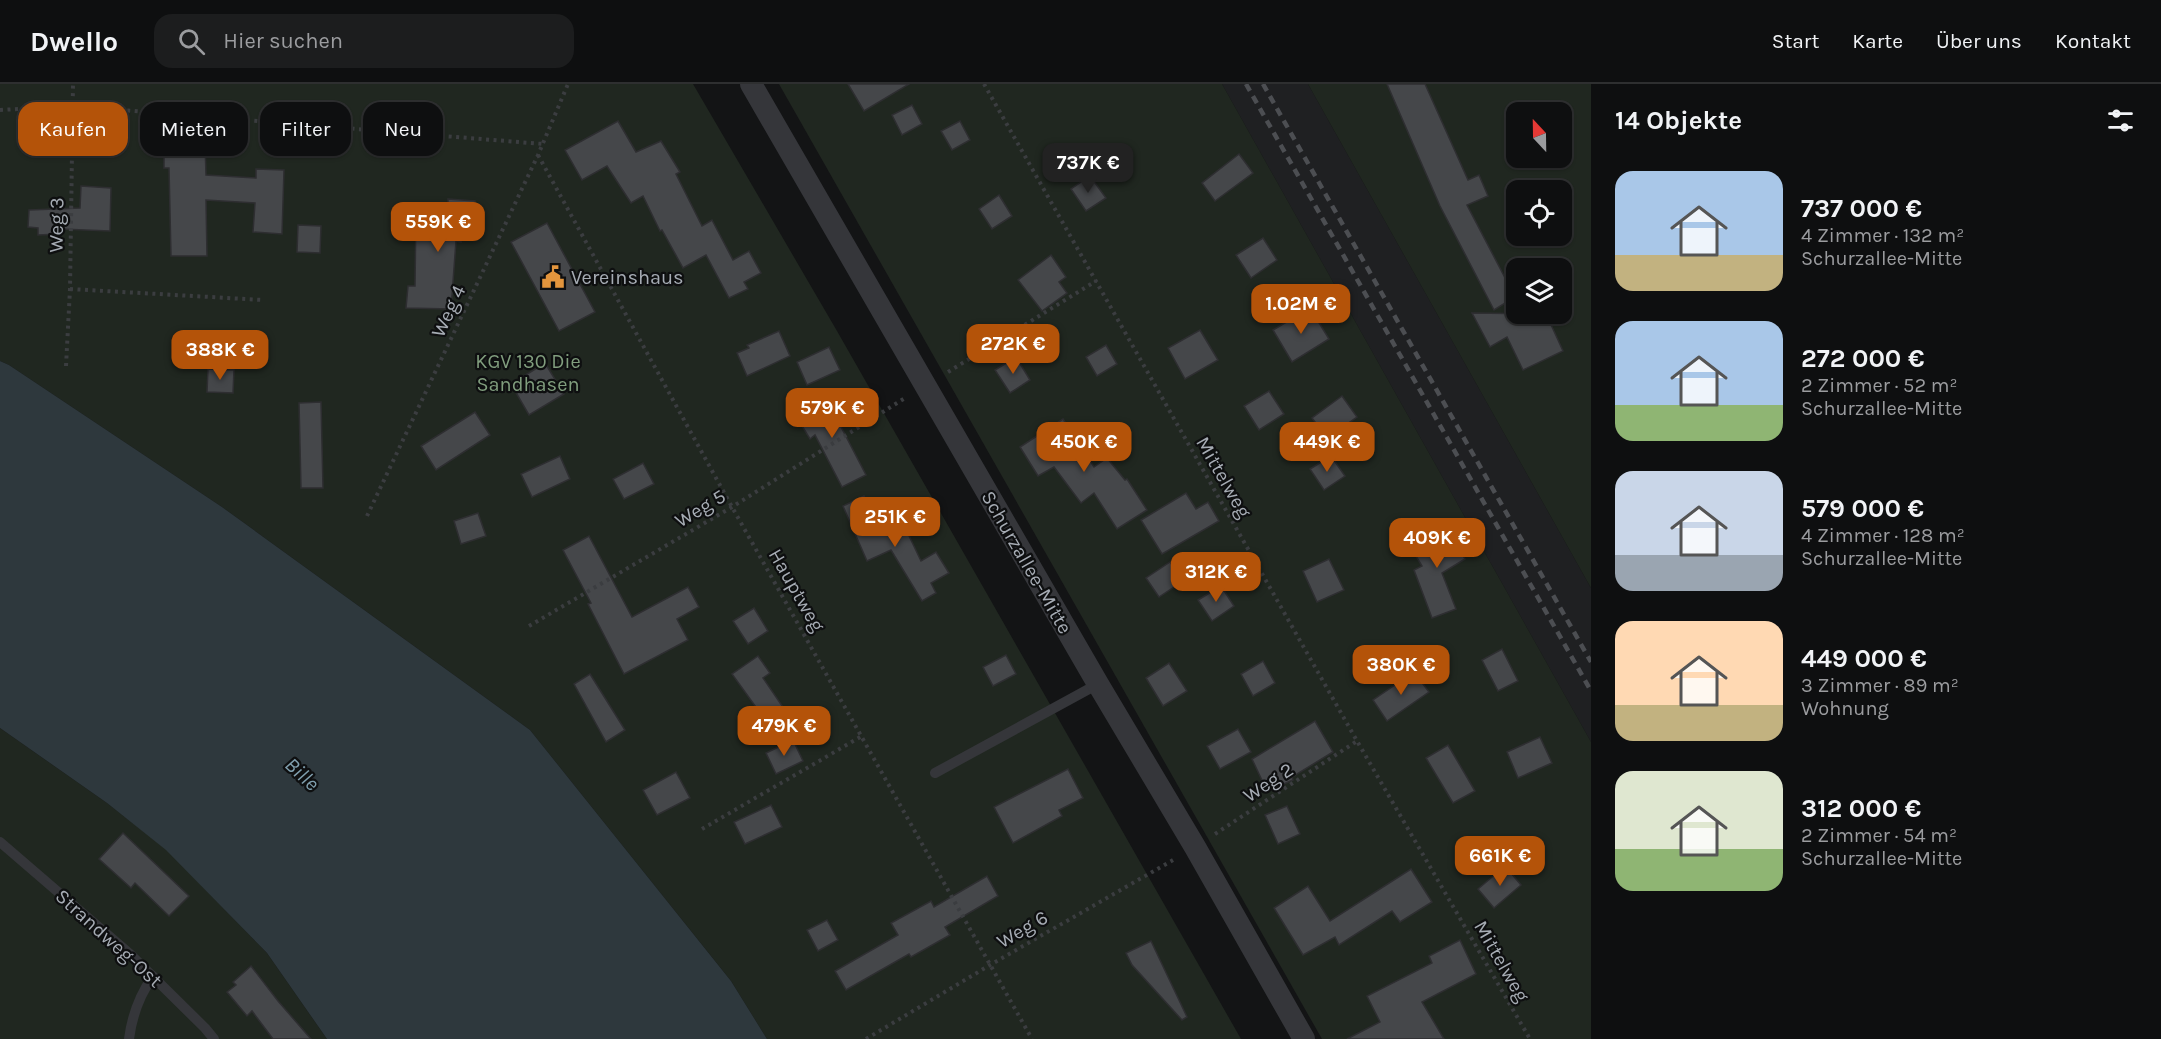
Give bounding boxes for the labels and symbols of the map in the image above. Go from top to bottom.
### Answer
north arrow [1506,102,1572,168]
pin: 737K € [1039,143,1137,194]
street label: Weg 3 [45,197,68,253]
pin: 559K € [389,202,487,253]
public building icon: Vereinshaus [540,264,566,290]
place label: Vereinshaus [571,266,684,289]
street label: Weg 4 [426,282,470,341]
pin: 1.02M € [1246,284,1356,335]
pin: 272K € [964,324,1062,375]
pin: 388K € [171,330,269,381]
park label: KGV 130 Die Sandhasen [475,350,581,396]
pin: 579K € [783,388,881,439]
pin: 450K € [1035,422,1133,473]
pin: 449K € [1278,422,1376,473]
street label: Mittelweg [1191,433,1256,522]
street label: Weg 5 [671,484,730,532]
street label: Schurzallee-Mitte [976,487,1077,638]
pin: 251K € [846,497,944,548]
pin: 409K € [1388,518,1486,569]
street label: Hauptweg [764,545,829,636]
pin: 312K € [1167,552,1265,603]
pin: 380K € [1352,645,1450,696]
pin: 479K € [735,706,833,757]
water label: Bille [280,752,324,796]
street label: Weg 2 [1239,758,1298,807]
pin: 661K € [1451,836,1549,887]
street label: Strandweg-Ost [51,884,167,993]
street label: Weg 6 [993,906,1052,953]
street label: Mittelweg [1469,917,1534,1006]

